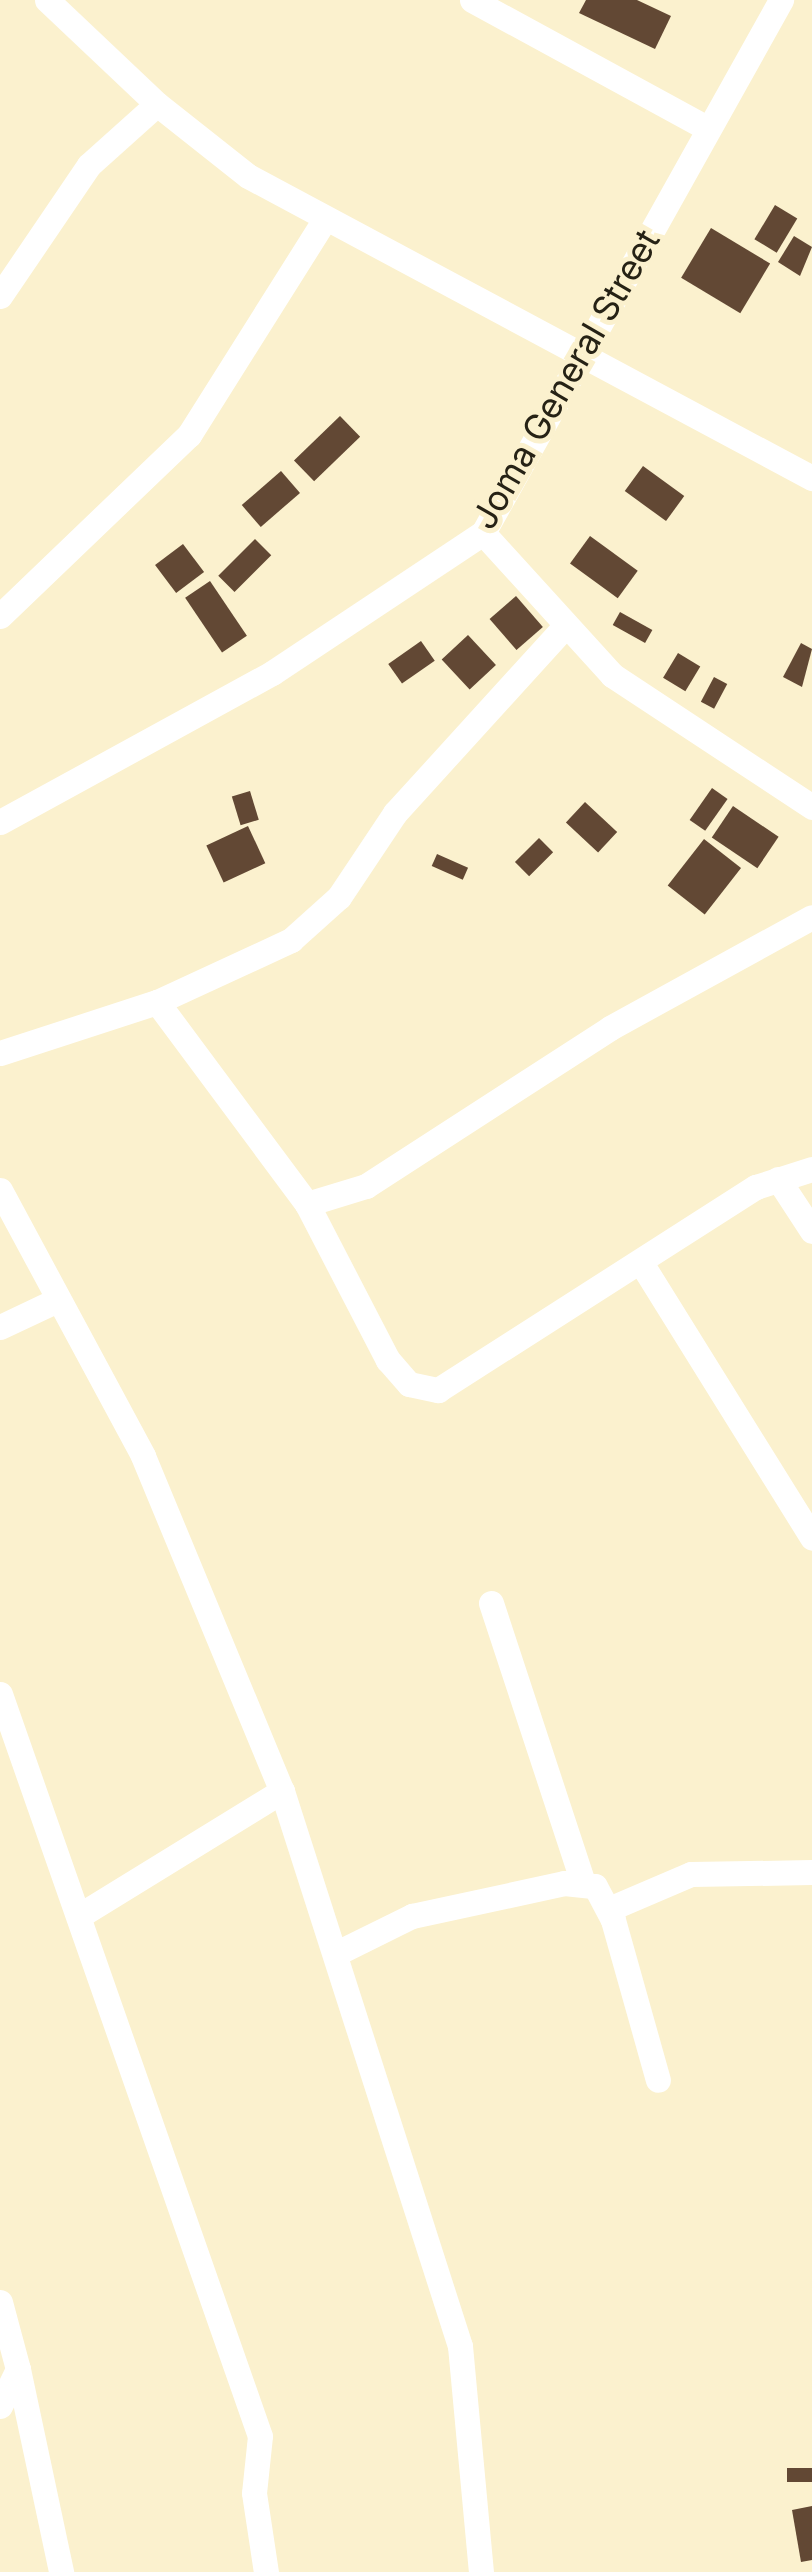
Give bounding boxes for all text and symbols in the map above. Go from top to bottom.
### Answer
street label: Joma General Street [462,222,668,536]

